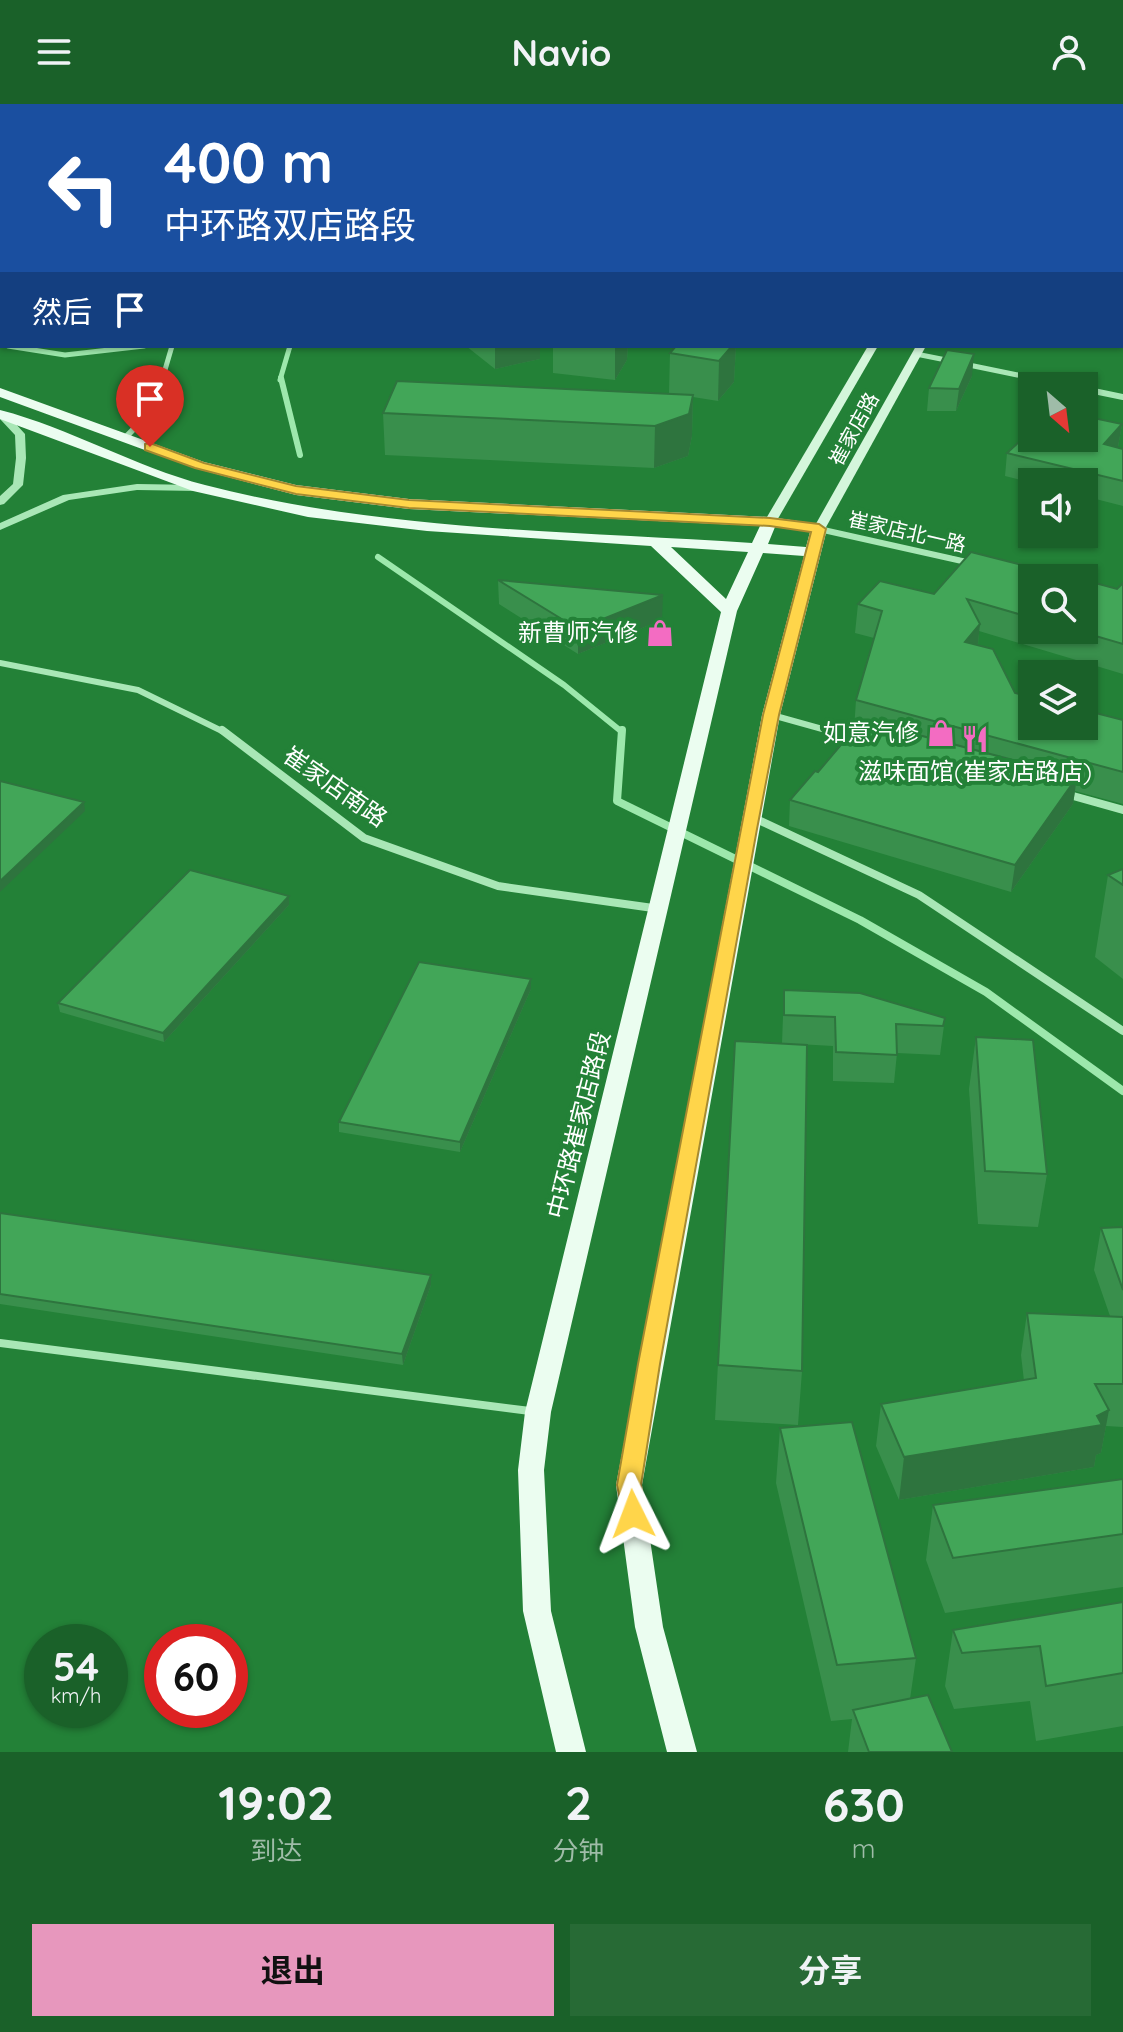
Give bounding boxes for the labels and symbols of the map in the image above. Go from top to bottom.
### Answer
pin [116,365,184,447]
north arrow [1018,372,1098,452]
street label: 崔家店路 [823,388,884,470]
street label: 崔家店北一路 [846,506,968,557]
place label: 新曹师汽修 [518,617,638,647]
shop icon: 新曹师汽修 [645,618,675,648]
place label: 如意汽修 [823,717,919,747]
shop icon: 如意汽修 [926,718,956,748]
restaurant icon: 滋味面馆(崔家店路店) [960,724,990,754]
street label: 崔家店南路 [278,739,393,833]
place label: 滋味面馆(崔家店路店) [858,756,1092,786]
street label: 中环路崔家店路段 [540,1028,616,1222]
position arrow [591,1472,675,1556]
speed limit sign: 60 [144,1624,248,1728]

